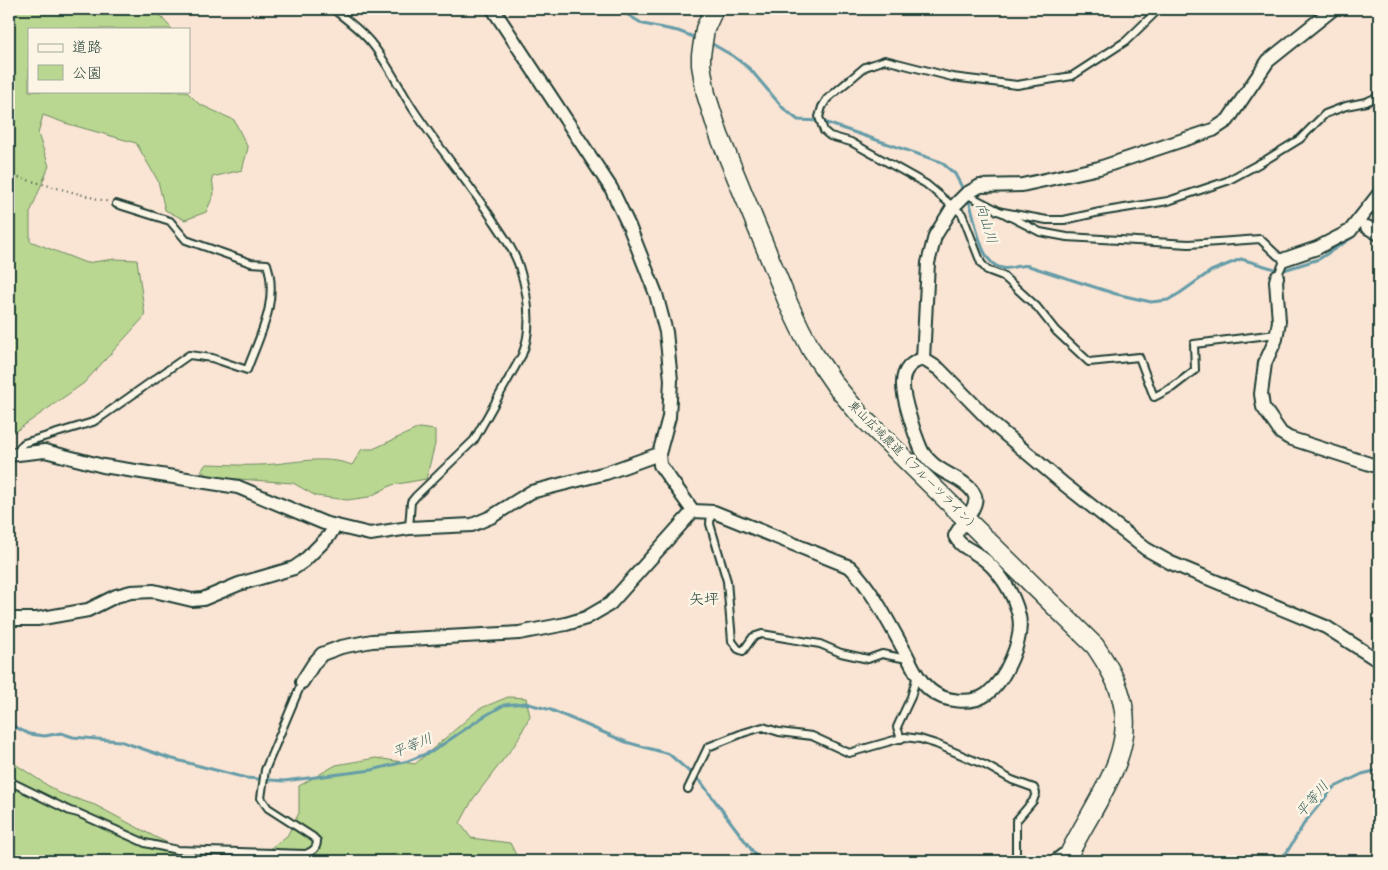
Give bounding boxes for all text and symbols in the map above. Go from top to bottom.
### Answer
legend [28,28,190,92]
text: 道路 [72,37,102,56]
text: 公園 [72,63,102,82]
water label: 向山川 [972,200,1002,246]
street label: 東山広域農道（フルーツライン） [846,397,983,534]
district label: 矢坪 [689,589,719,608]
water label: 平等川 [389,729,435,761]
water label: 平等川 [1292,777,1332,821]

